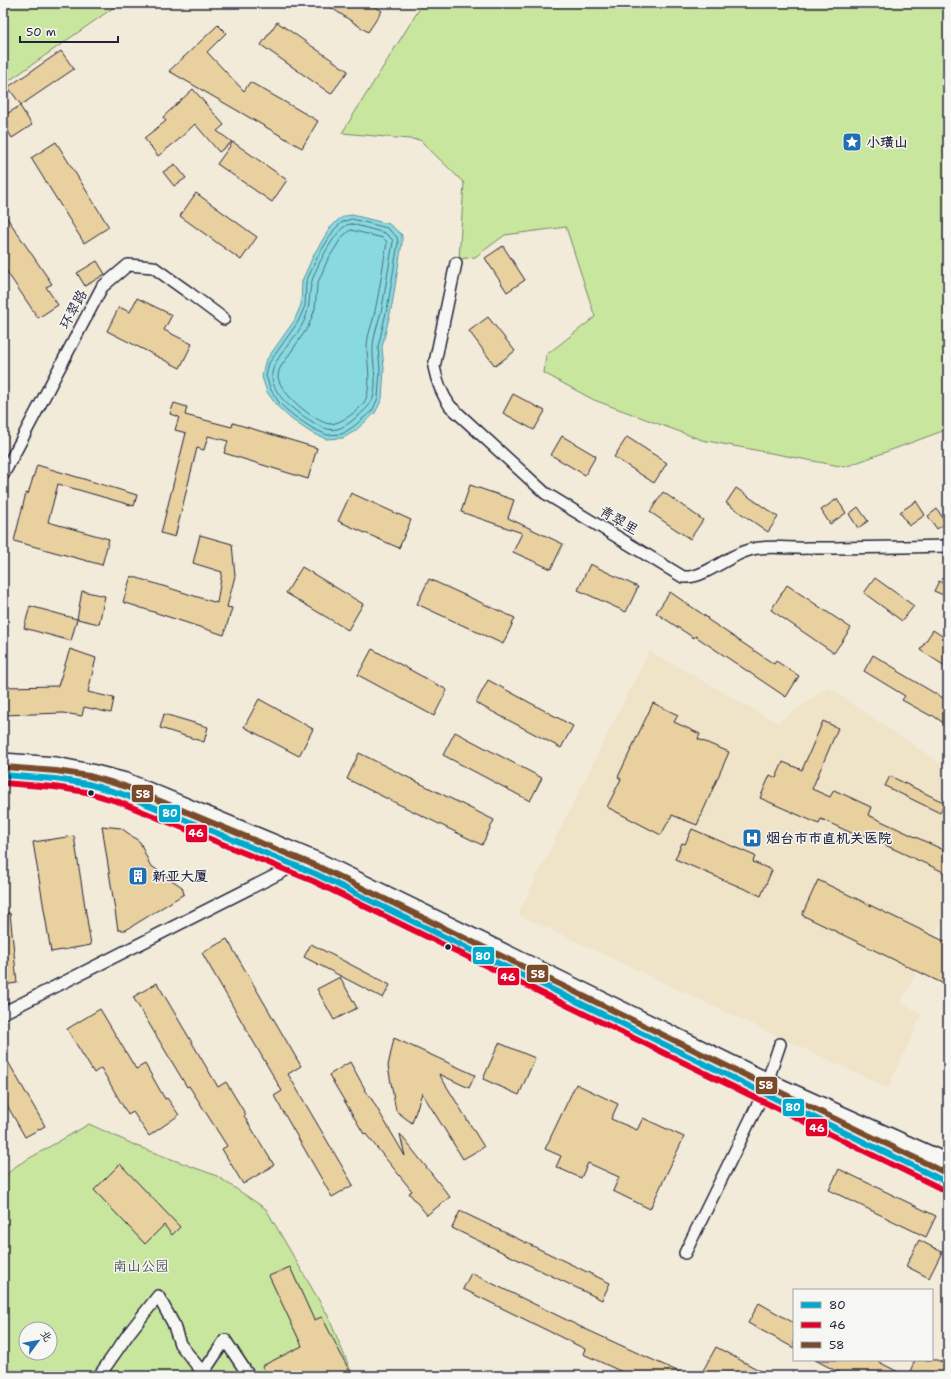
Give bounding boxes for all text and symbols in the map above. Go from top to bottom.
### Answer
scale bar [20,18,118,44]
text: 50 m [26,24,56,40]
place icon: 小璜山 [841,131,863,153]
place label: 小璜山 [866,133,908,151]
street label: 环翠路 [55,286,91,332]
street label: 青翠里 [596,501,642,539]
line badge: 58 [131,784,154,803]
text: 58 [136,787,151,802]
unlabelled marker [86,788,96,798]
line badge: 80 [158,804,181,823]
text: 80 [162,806,178,821]
line badge: 46 [185,824,208,843]
text: 46 [188,826,204,841]
hospital icon: 烟台市市直机关医院 [741,827,763,849]
place label: 烟台市市直机关医院 [766,829,892,847]
building icon: 新亚大厦 [127,865,149,887]
place label: 新亚大厦 [152,867,208,885]
unlabelled marker [443,942,453,952]
line badge: 80 [472,946,495,965]
text: 80 [475,949,491,964]
line badge: 58 [526,964,549,983]
line badge: 46 [497,967,520,986]
text: 58 [531,967,546,982]
text: 46 [500,970,516,985]
line badge: 58 [755,1076,778,1095]
text: 58 [759,1078,774,1093]
line badge: 80 [782,1098,805,1117]
text: 80 [785,1100,801,1115]
line badge: 46 [805,1118,828,1137]
text: 46 [809,1121,825,1136]
park label: 南山公园 [113,1257,169,1275]
legend [793,1289,933,1361]
text: 80 [829,1297,846,1313]
text: 46 [829,1317,846,1333]
north arrow [18,1321,58,1361]
text: 北 [37,1327,55,1345]
text: 58 [829,1337,844,1353]

